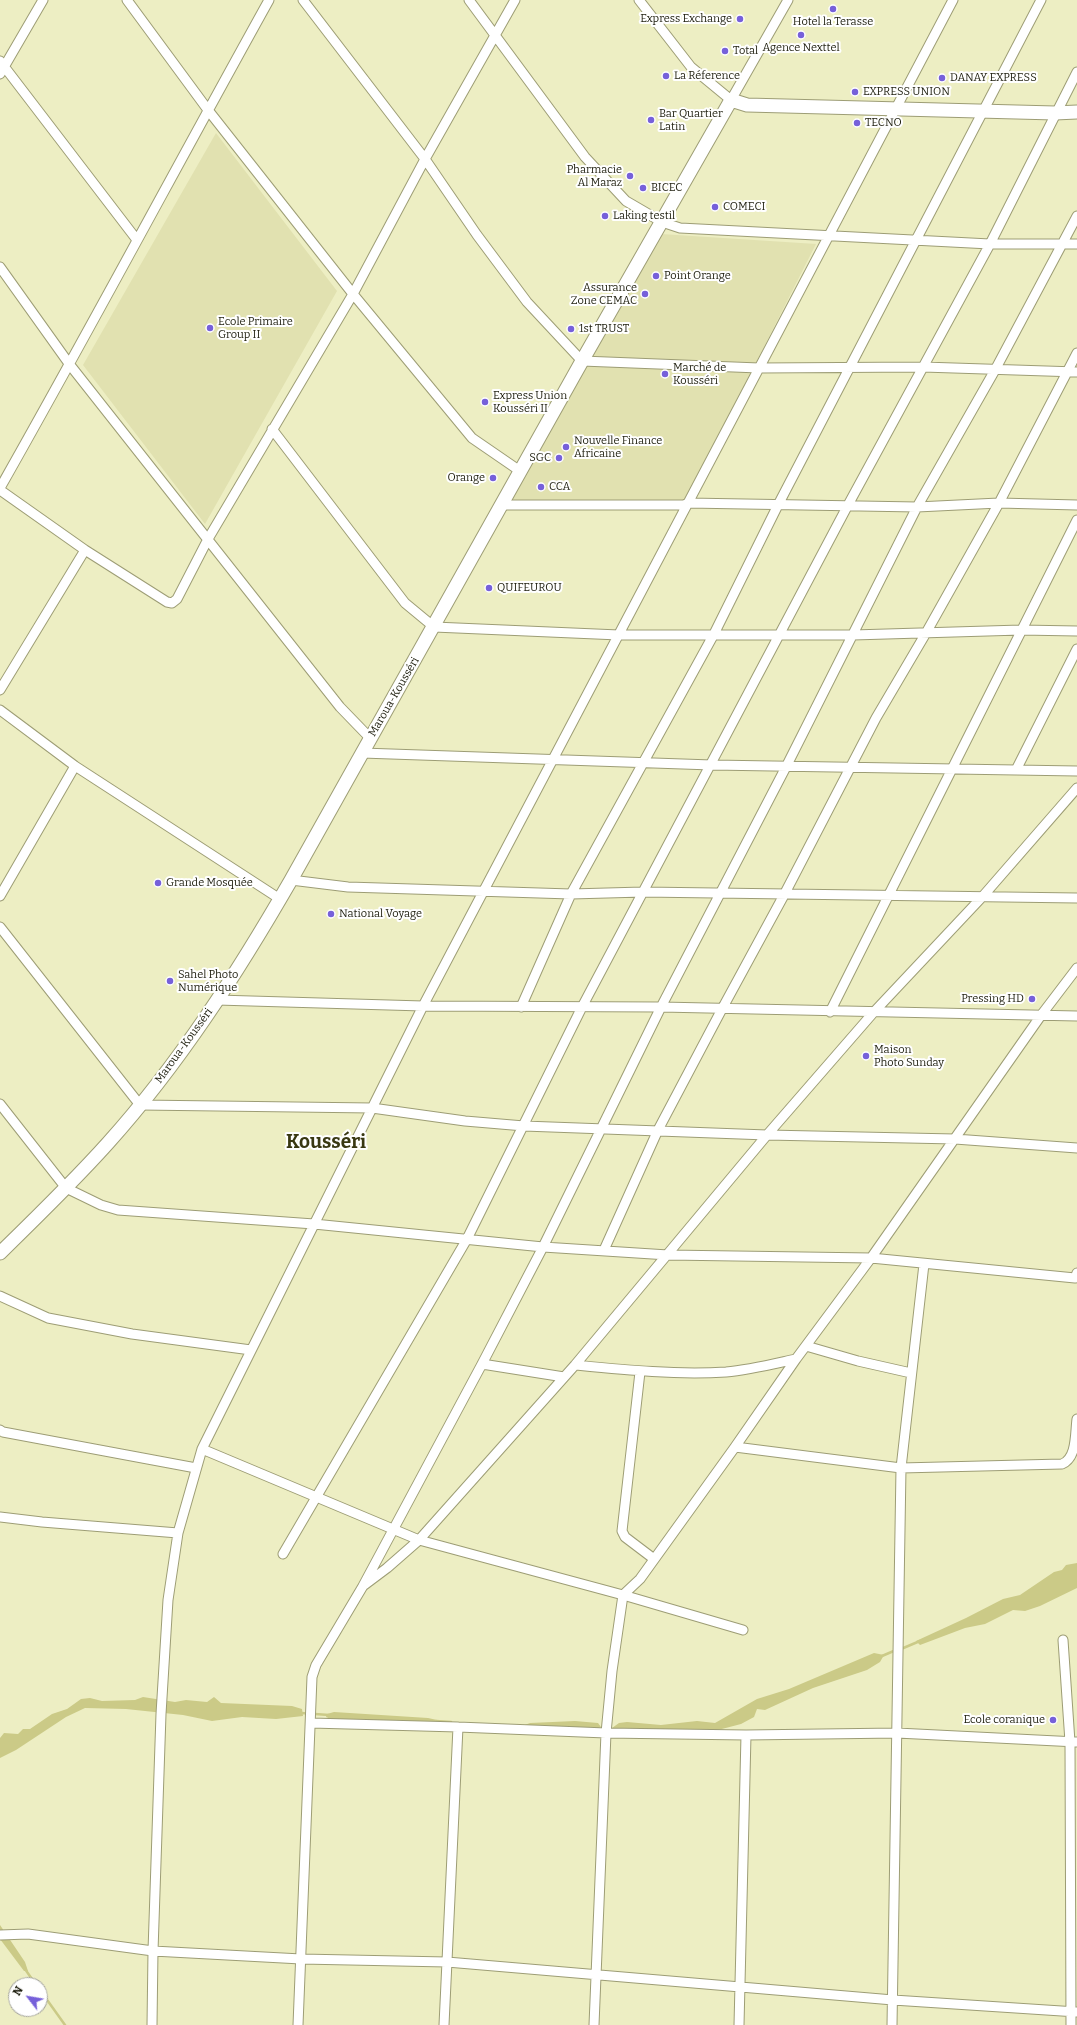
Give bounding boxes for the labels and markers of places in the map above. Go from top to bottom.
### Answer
marker: Hotel la Terasse [828,4,838,14]
place label: Express Exchange [640,12,732,26]
marker: Express Exchange [735,14,745,24]
place label: Hotel la Terasse [793,15,873,29]
marker: Agence Nexttel [796,30,806,40]
place label: Agence Nexttel [762,41,840,55]
place label: Total [733,44,758,58]
marker: Total [720,46,730,56]
place label: La Réference [674,69,740,83]
marker: La Réference [661,71,671,81]
place label: DANAY EXPRESS [950,71,1037,85]
marker: DANAY EXPRESS [937,73,947,83]
place label: EXPRESS UNION [863,85,950,99]
marker: EXPRESS UNION [850,87,860,97]
place label: Bar Quartier Latin [659,107,723,133]
marker: Bar Quartier Latin [646,115,656,125]
place label: TECNO [865,116,902,130]
marker: TECNO [852,118,862,128]
place label: Pharmacie Al Maraz [567,163,622,189]
marker: Pharmacie Al Maraz [625,171,635,181]
place label: BICEC [651,181,682,195]
marker: BICEC [638,183,648,193]
place label: COMECI [723,200,765,214]
marker: COMECI [710,202,720,212]
place label: Laking testil [613,209,675,223]
marker: Laking testil [600,211,610,221]
place label: Point Orange [664,269,731,283]
marker: Point Orange [651,271,661,281]
place label: Assurance Zone CEMAC [571,281,637,307]
marker: Assurance Zone CEMAC [640,289,650,299]
place label: Ecole Primaire Group II [218,315,293,341]
place label: 1st TRUST [579,322,629,336]
marker: Ecole Primaire Group II [205,323,215,333]
marker: 1st TRUST [566,324,576,334]
place label: Marché de Kousséri [673,361,726,387]
marker: Marché de Kousséri [660,369,670,379]
place label: Express Union Kousséri II [493,389,567,415]
marker: Express Union Kousséri II [480,397,490,407]
place label: Nouvelle Finance Africaine [574,434,662,460]
marker: Nouvelle Finance Africaine [561,442,571,452]
place label: SGC [529,451,551,465]
marker: SGC [554,453,564,463]
place label: Orange [447,471,485,485]
marker: Orange [488,473,498,483]
place label: CCA [549,480,570,494]
marker: CCA [536,482,546,492]
place label: QUIFEUROU [497,581,562,595]
marker: QUIFEUROU [484,583,494,593]
place label: Grande Mosquée [166,876,253,890]
marker: Grande Mosquée [153,878,163,888]
place label: National Voyage [339,907,422,921]
marker: National Voyage [326,909,336,919]
place label: Sahel Photo Numérique [178,968,238,994]
marker: Sahel Photo Numérique [165,976,175,986]
place label: Pressing HD [961,992,1024,1006]
marker: Pressing HD [1027,994,1037,1004]
place label: Maison Photo Sunday [874,1043,944,1069]
marker: Maison Photo Sunday [861,1051,871,1061]
place label: Ecole coranique [963,1713,1045,1727]
marker: Ecole coranique [1048,1715,1058,1725]

